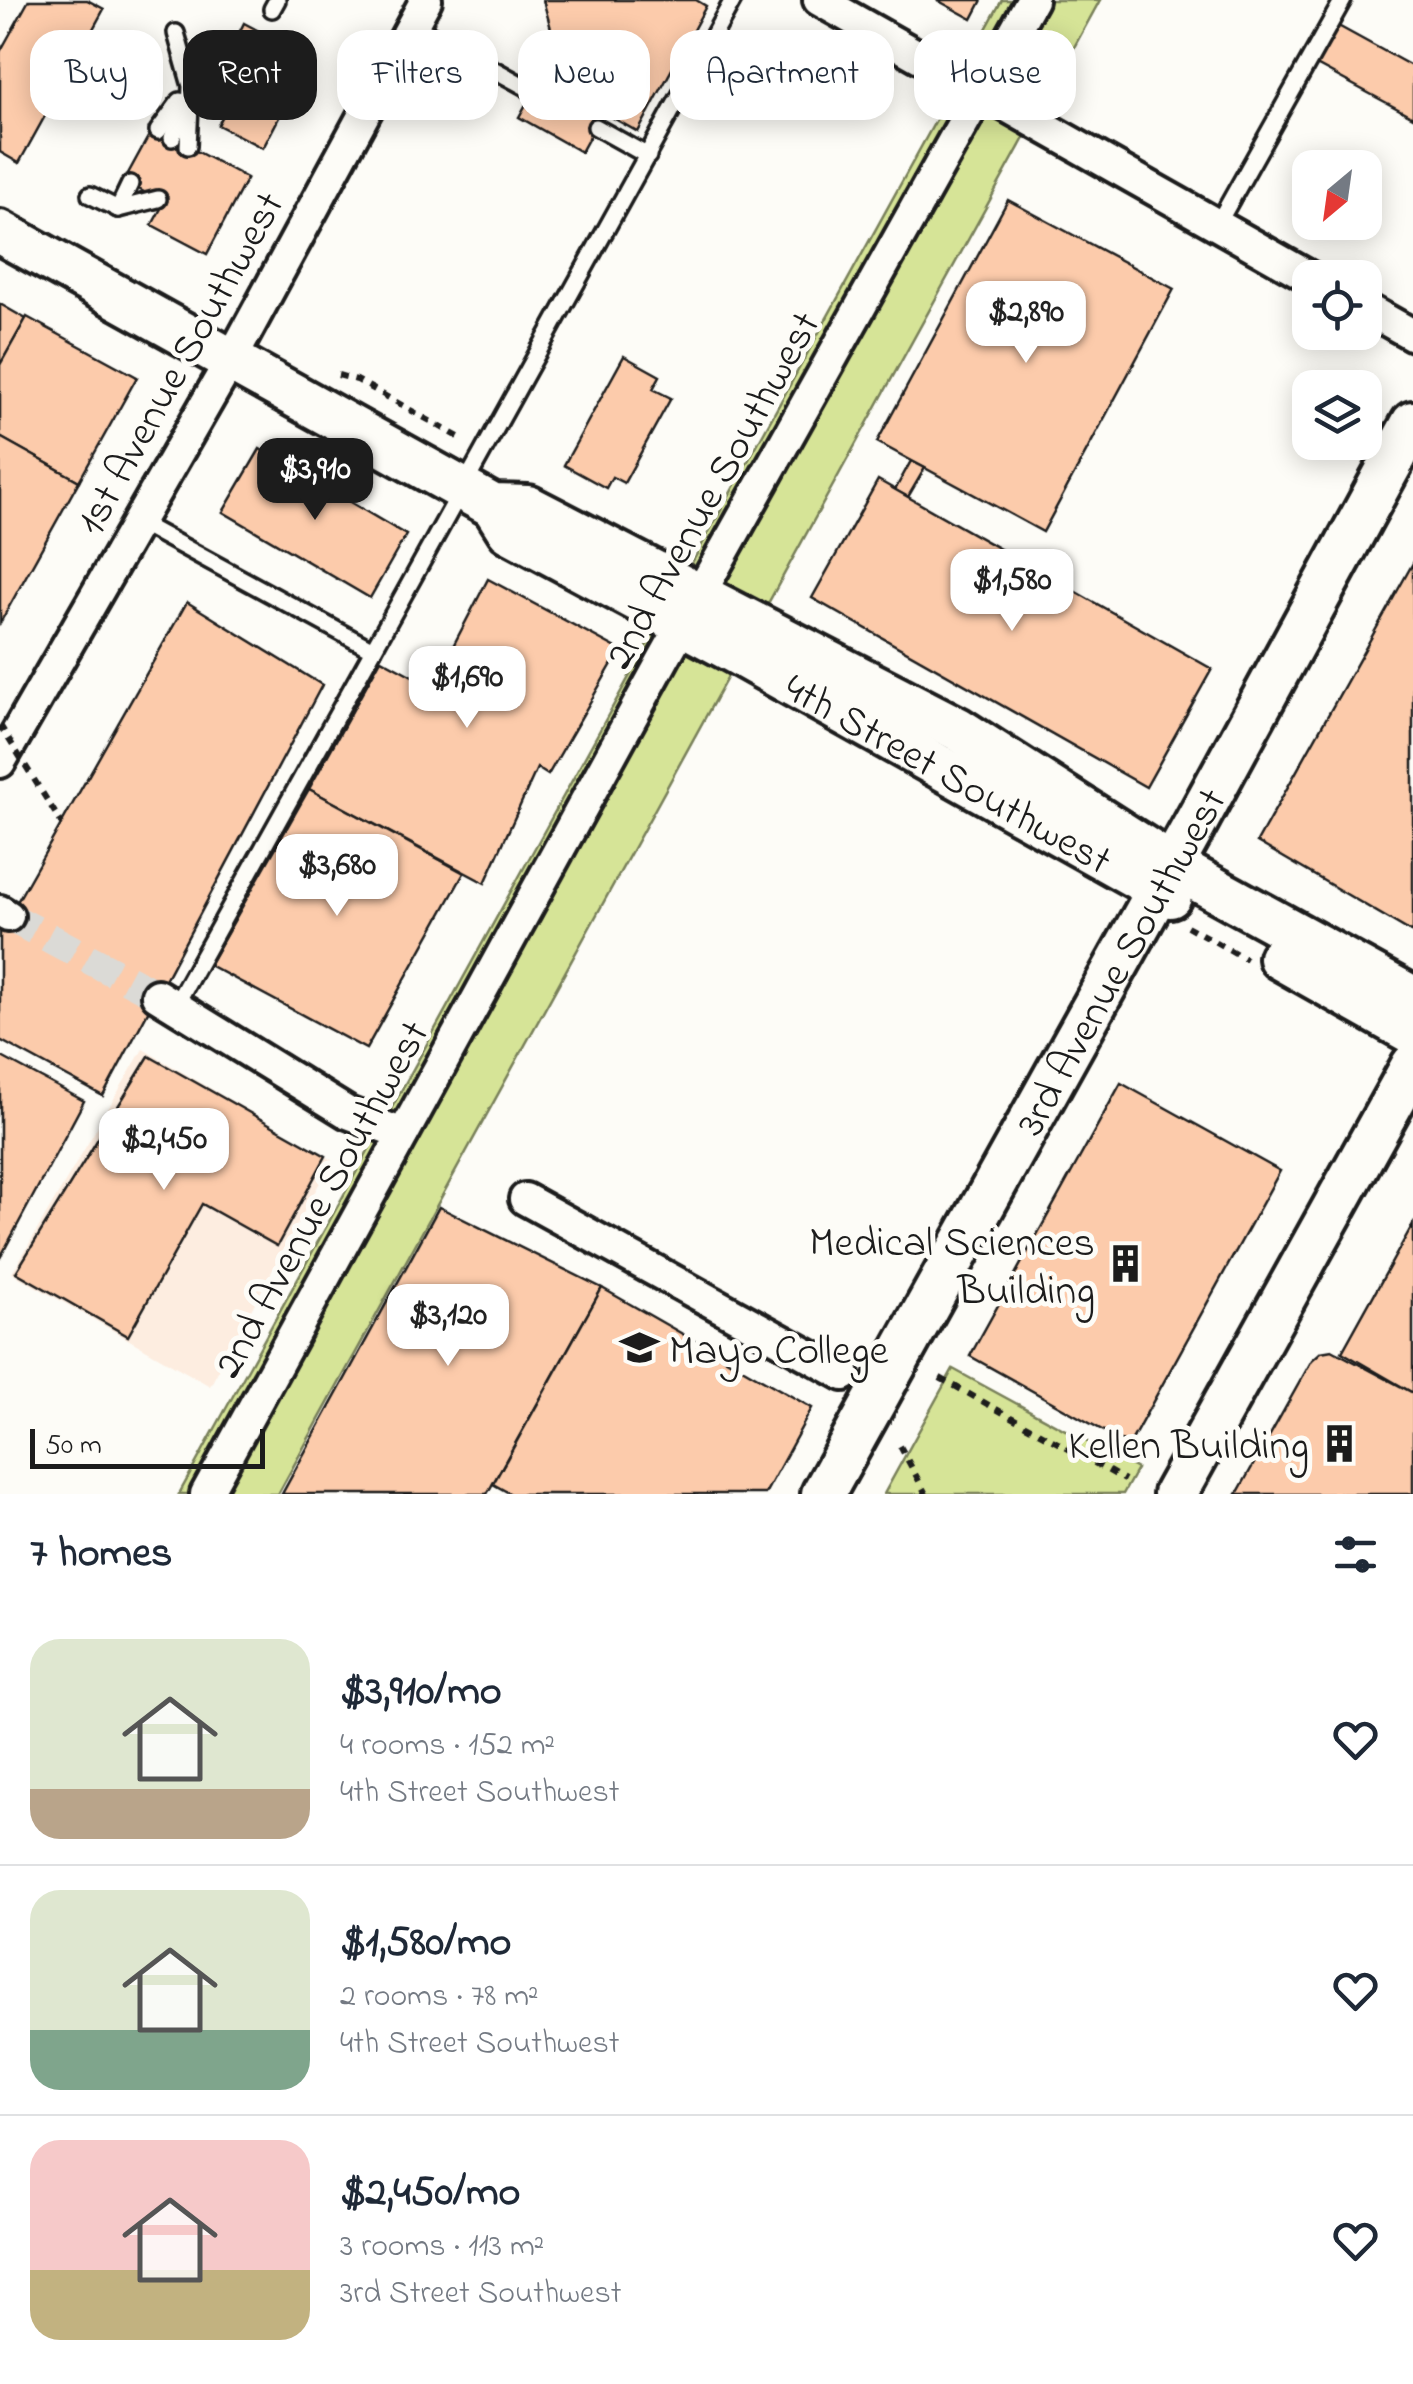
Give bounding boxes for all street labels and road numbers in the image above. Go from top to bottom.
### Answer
street label: 1st Avenue Southwest [62,181,302,547]
street label: 2nd Avenue Southwest [590,301,838,681]
street label: 4th Street Southwest [772,660,1122,892]
street label: 3rd Avenue Southwest [1002,778,1244,1148]
street label: 2nd Avenue Southwest [199,1010,447,1390]

